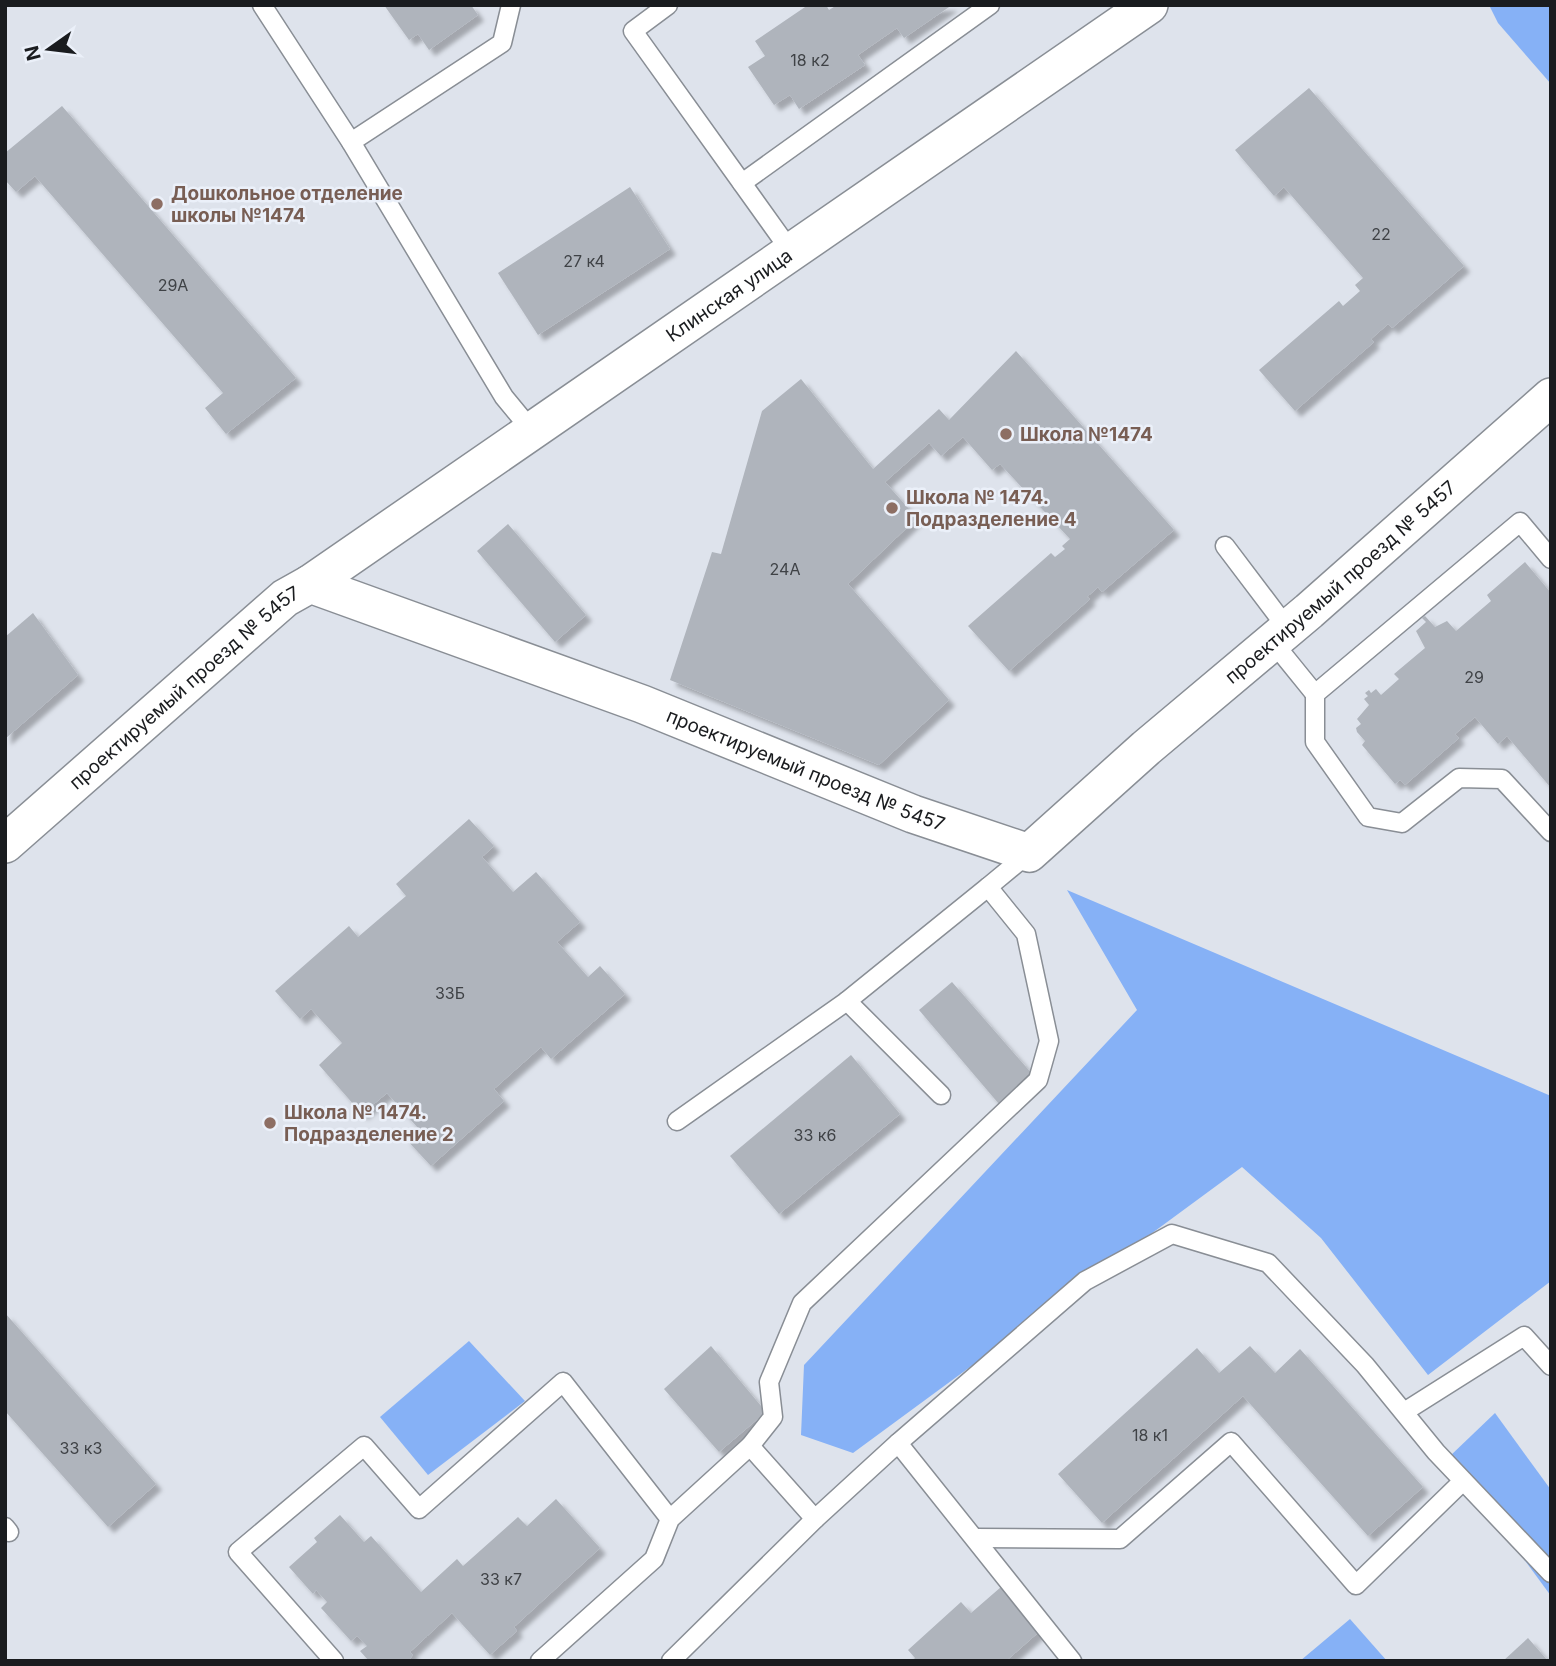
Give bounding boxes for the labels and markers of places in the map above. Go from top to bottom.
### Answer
place label: Дошкольное отделение школы №1474 [171,182,403,227]
marker: Дошкольное отделение школы №1474 [149,196,165,212]
place label: Школа №1474 [1020,423,1153,446]
marker: Школа №1474 [998,426,1014,442]
place label: Школа № 1474. Подразделение 4 [906,486,1077,531]
marker: Школа № 1474. Подразделение 4 [884,500,900,516]
place label: Школа № 1474. Подразделение 2 [284,1101,454,1146]
marker: Школа № 1474. Подразделение 2 [262,1115,278,1131]

